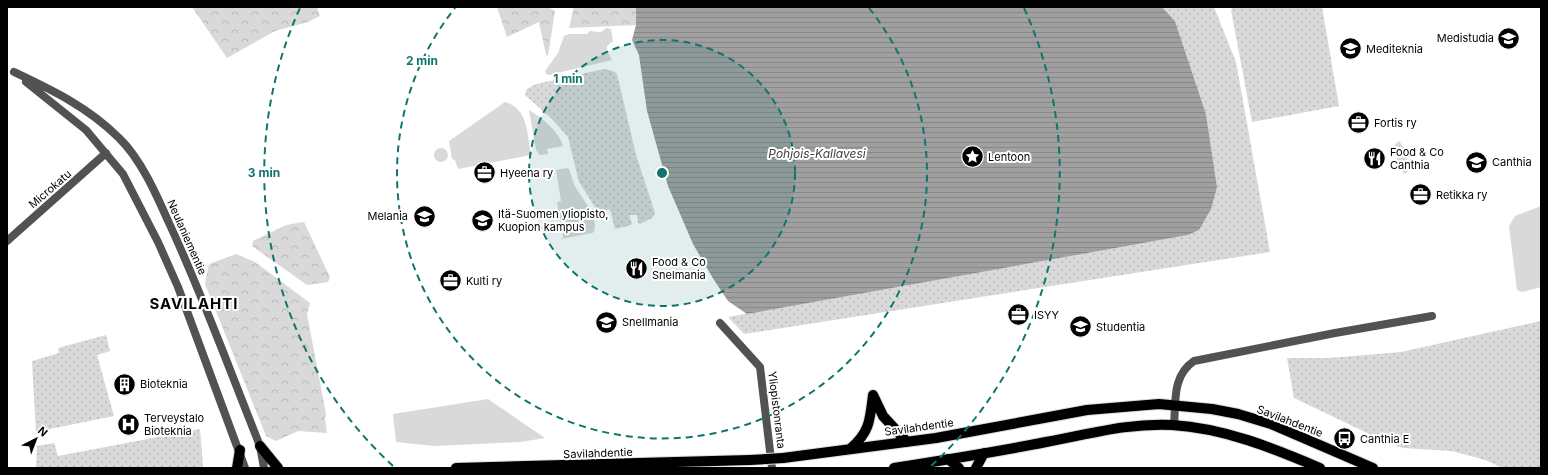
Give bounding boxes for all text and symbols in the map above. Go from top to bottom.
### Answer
school or university icon: Medistudia [1496,25,1522,51]
place label: Medistudia [1437,31,1494,45]
school or university icon: Mediteknia [1337,36,1363,62]
place label: Mediteknia [1366,42,1423,56]
text: 2 min [406,53,438,68]
text: 1 min [553,71,583,86]
office icon: Fortis ry [1346,110,1372,136]
place label: Fortis ry [1374,116,1417,130]
place icon: Lentoon [960,144,986,170]
restaurant icon: Food & Co Canthia [1361,145,1387,171]
place label: Food & Co Canthia [1390,145,1444,172]
water label: Pohjois-Kallavesi [768,146,867,161]
school or university icon: Canthia [1464,149,1490,175]
place label: Lentoon [988,150,1030,164]
place label: Canthia [1492,155,1532,169]
office icon: Hyeena ry [471,160,497,186]
text: 3 min [248,165,280,180]
place label: Hyeena ry [500,166,553,180]
centre of rings [655,166,669,180]
street label: Microkatu [26,167,74,211]
office icon: Retikka ry [1408,182,1434,208]
place label: Retikka ry [1436,188,1487,202]
street label: Neulaniementie [164,197,210,277]
school or university icon: Melania [411,203,437,229]
school or university icon: Itä-Suomen yliopisto, Kuopion kampus [470,207,496,233]
place label: Itä-Suomen yliopisto, Kuopion kampus [498,207,608,234]
place label: Melania [367,209,408,223]
restaurant icon: Food & Co Snelmania [623,255,649,281]
place label: Food & Co Snelmania [652,255,706,282]
office icon: Kulti ry [437,268,463,294]
place label: Kulti ry [466,274,502,288]
district label: SAVILAHTI [149,294,239,313]
office icon: ISYY [1006,302,1032,328]
place label: ISYY [1034,308,1059,322]
school or university icon: Snellmania [594,309,620,335]
school or university icon: Studentia [1068,314,1094,340]
place label: Snellmania [622,315,678,329]
place label: Studentia [1096,320,1145,334]
building icon: Bioteknia [112,371,138,397]
street label: Yliopistonranta [765,371,789,449]
place label: Bioteknia [140,377,188,391]
street label: Savilahdentie [1255,402,1325,440]
hospital icon: Terveystalo Bioteknia [116,411,142,437]
place label: Terveystalo Bioteknia [144,411,205,438]
street label: Savilahdentie [884,415,954,439]
north arrow [16,419,56,459]
text: N [35,424,50,440]
bus stop icon: Canthia E [1331,426,1357,452]
place label: Canthia E [1360,432,1409,446]
street label: Savilahdentie [563,445,633,461]

